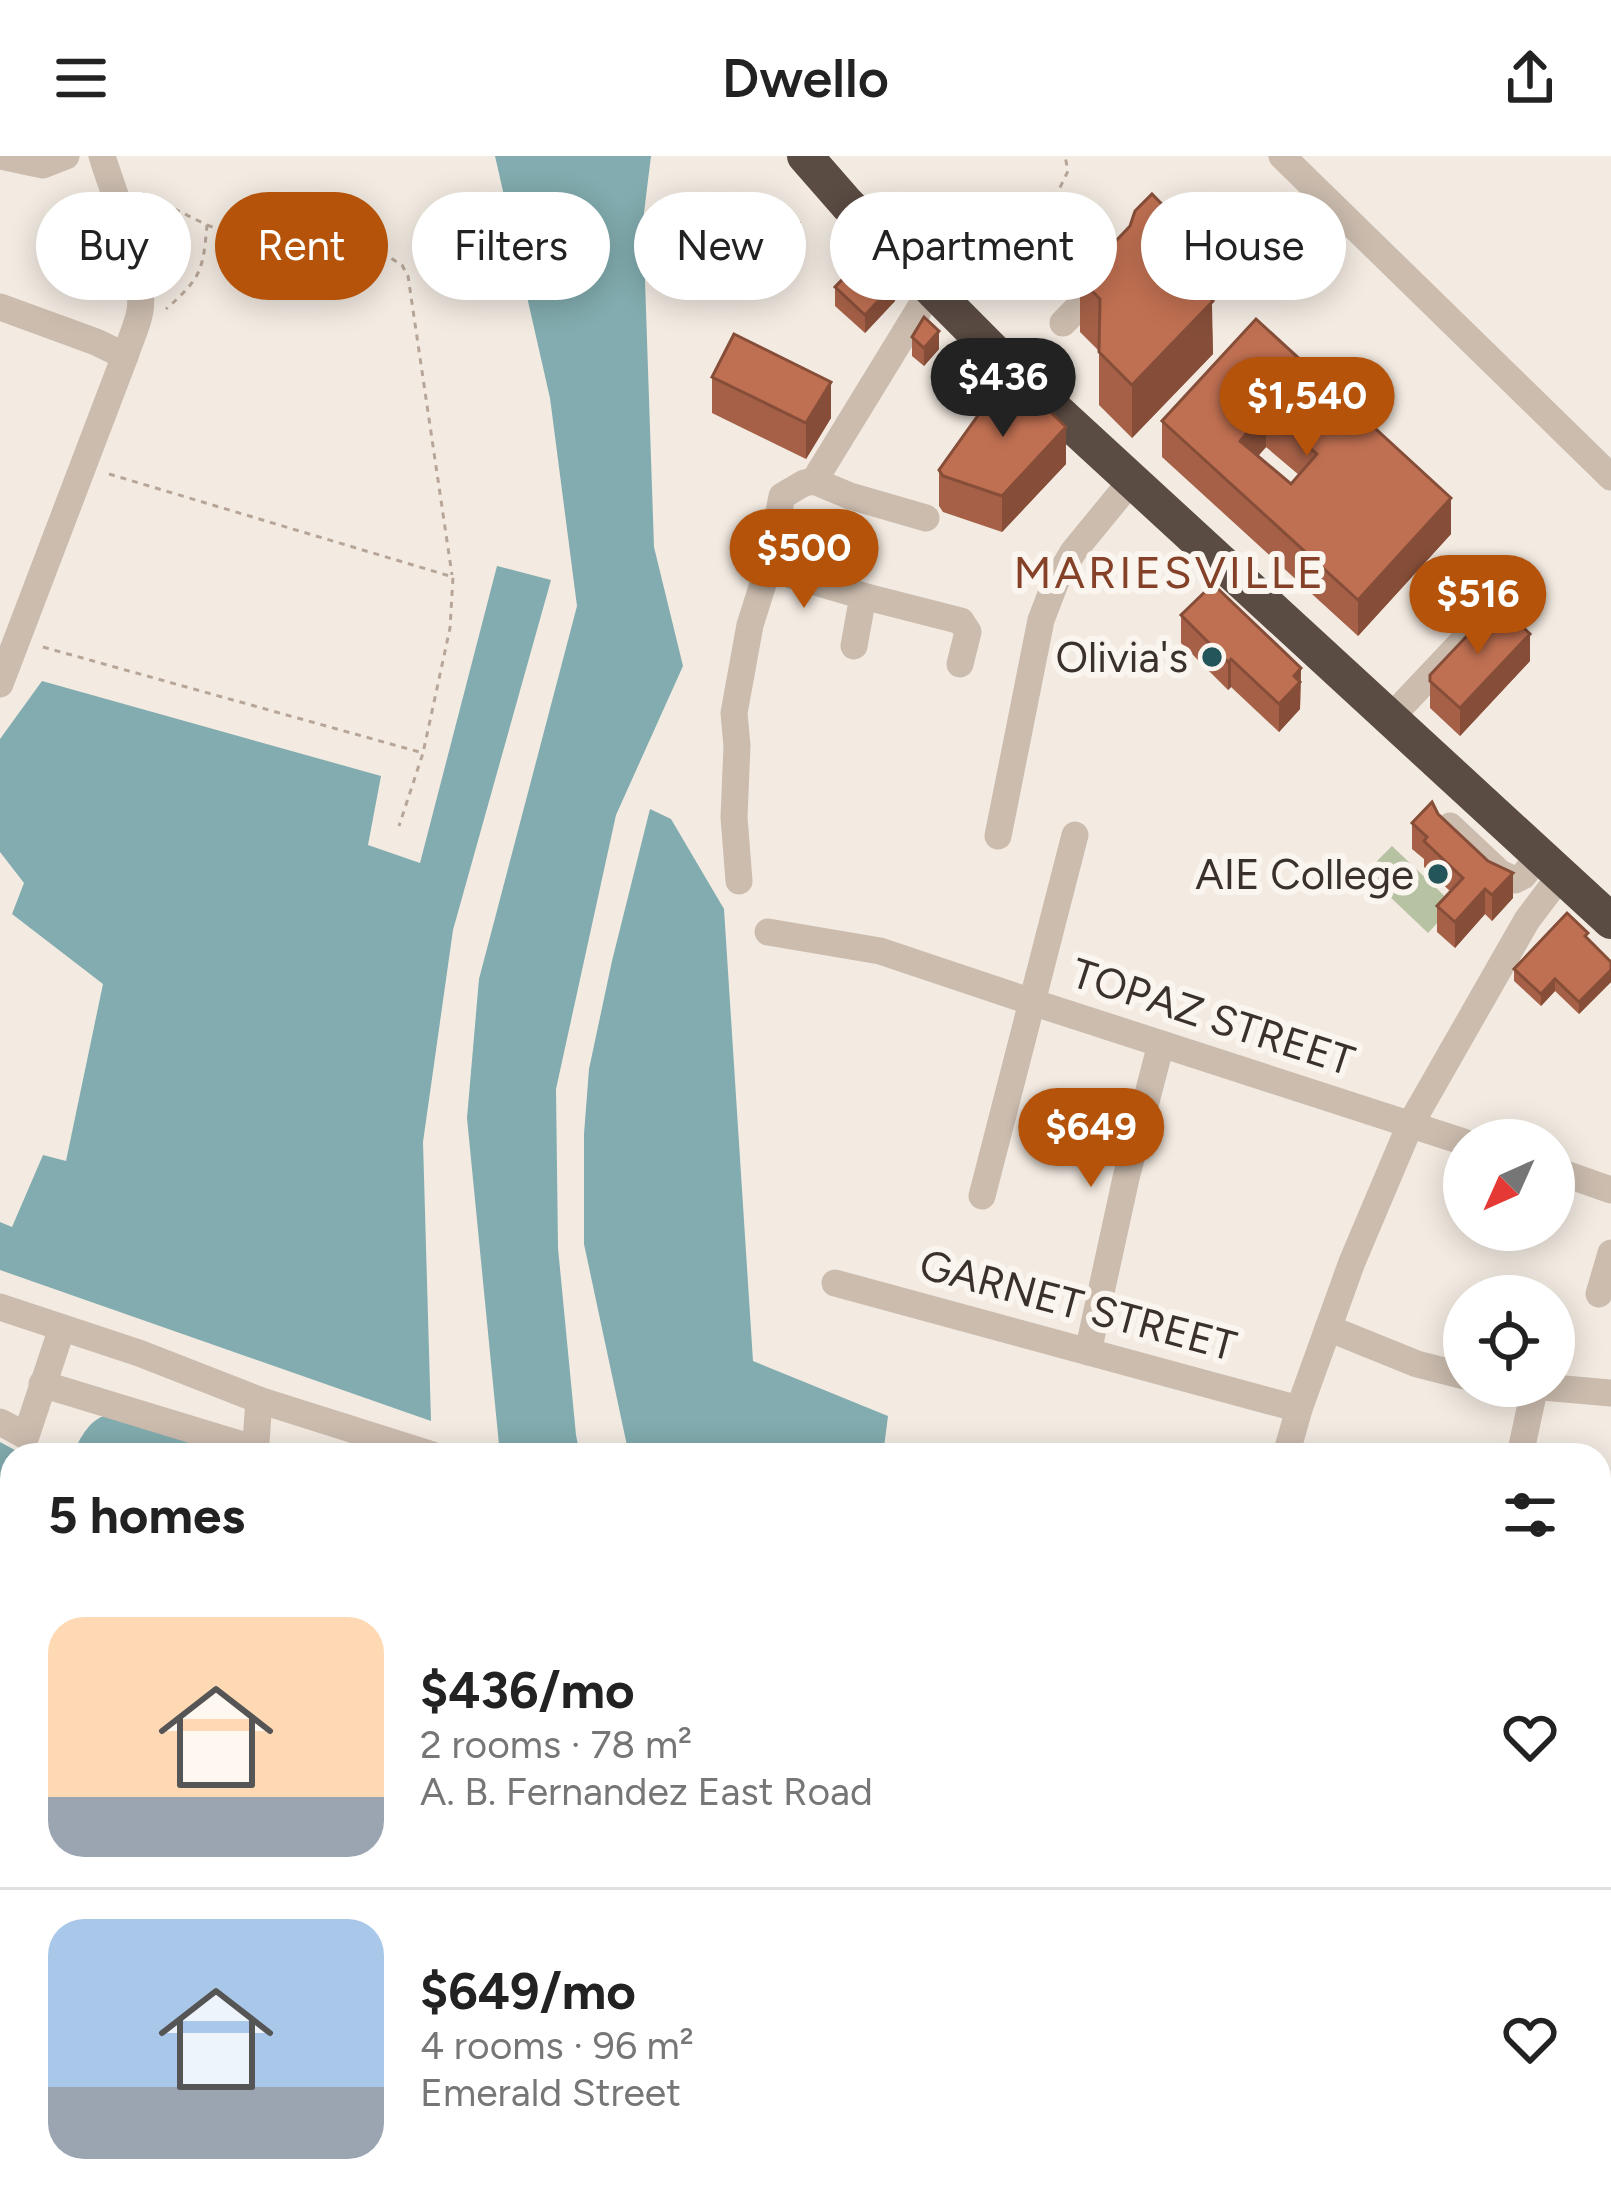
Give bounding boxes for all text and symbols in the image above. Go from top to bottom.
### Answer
icon: menu [48,45,114,111]
icon: share [1497,45,1563,111]
text: Dwello [722,46,889,111]
chip: Buy [36,192,191,300]
chip: Rent [215,192,388,300]
chip: Filters [412,192,610,300]
chip: New [634,192,806,300]
chip: Apartment [830,192,1117,300]
chip: House [1141,192,1346,300]
pin: $436 [932,338,1074,440]
text: $436 [958,353,1048,400]
pin: $1,540 [1209,357,1405,459]
text: $1,540 [1247,372,1367,419]
pin: $500 [733,509,875,611]
text: $500 [757,524,851,571]
district label: MARIESVILLE [1014,545,1327,599]
pin: $516 [1407,555,1549,657]
text: $516 [1436,570,1520,617]
place label: Olivia's [1055,632,1188,683]
marker: Olivia's [1199,644,1225,670]
place label: AIE College [1195,849,1414,900]
marker: AIE College [1425,861,1451,887]
street label: TOPAZ STREET [1065,947,1361,1087]
pin: $649 [1020,1088,1162,1190]
text: $649 [1045,1103,1137,1150]
north arrow [1443,1119,1575,1251]
map controls [1443,1119,1575,1407]
street label: GARNET STREET [914,1238,1242,1372]
button: locate [1443,1275,1575,1407]
icon: filters [1497,1482,1563,1548]
text: 5 homes [48,1485,245,1546]
text: $436/mo [420,1660,635,1721]
icon: home [144,1665,288,1809]
icon: heart [1497,1704,1563,1770]
text: 2 rooms · 78 m² [420,1721,692,1768]
text: A. B. Fernandez East Road [420,1768,873,1815]
text: $649/mo [420,1961,636,2022]
icon: home [144,1967,288,2111]
icon: heart [1497,2006,1563,2072]
text: 4 rooms · 96 m² [420,2022,694,2069]
text: Emerald Street [420,2069,681,2116]

